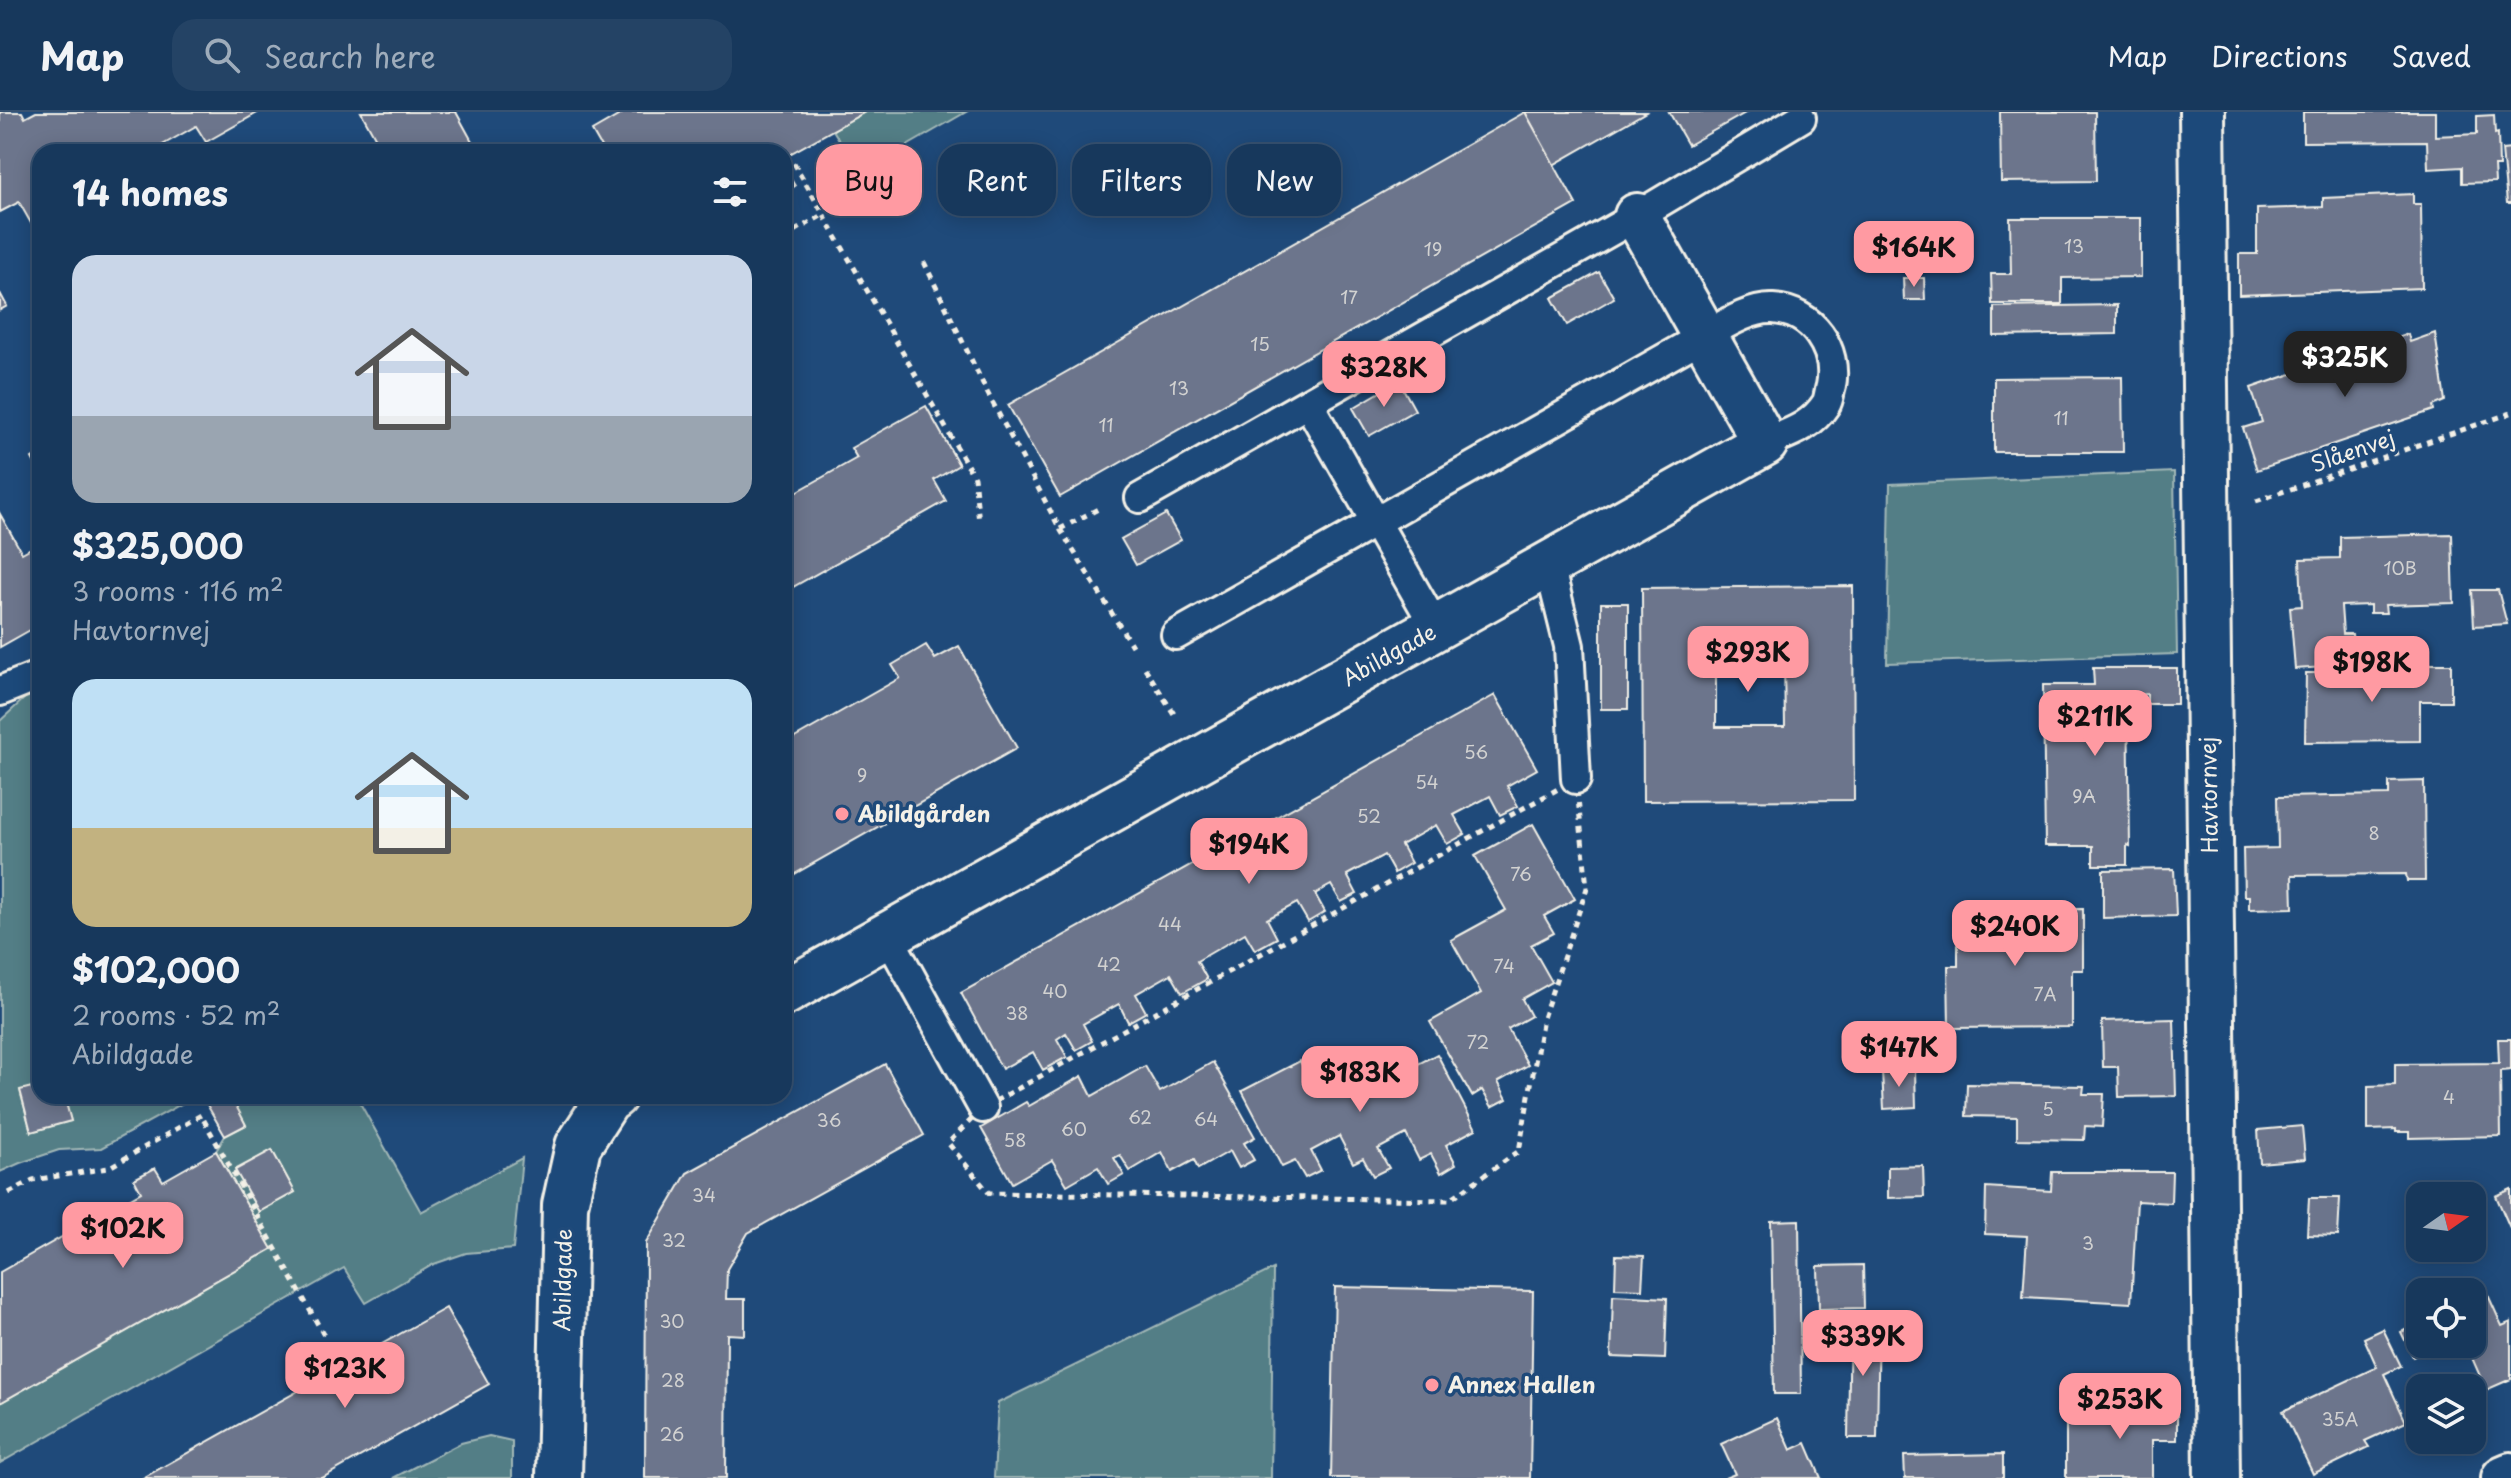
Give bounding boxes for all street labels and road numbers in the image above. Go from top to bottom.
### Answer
street label: Slåenvej [2306,420,2399,479]
street label: Abildgade [1335,614,1441,693]
street label: Havtornvej [2190,736,2225,854]
street label: Abildgade [544,1228,579,1332]

